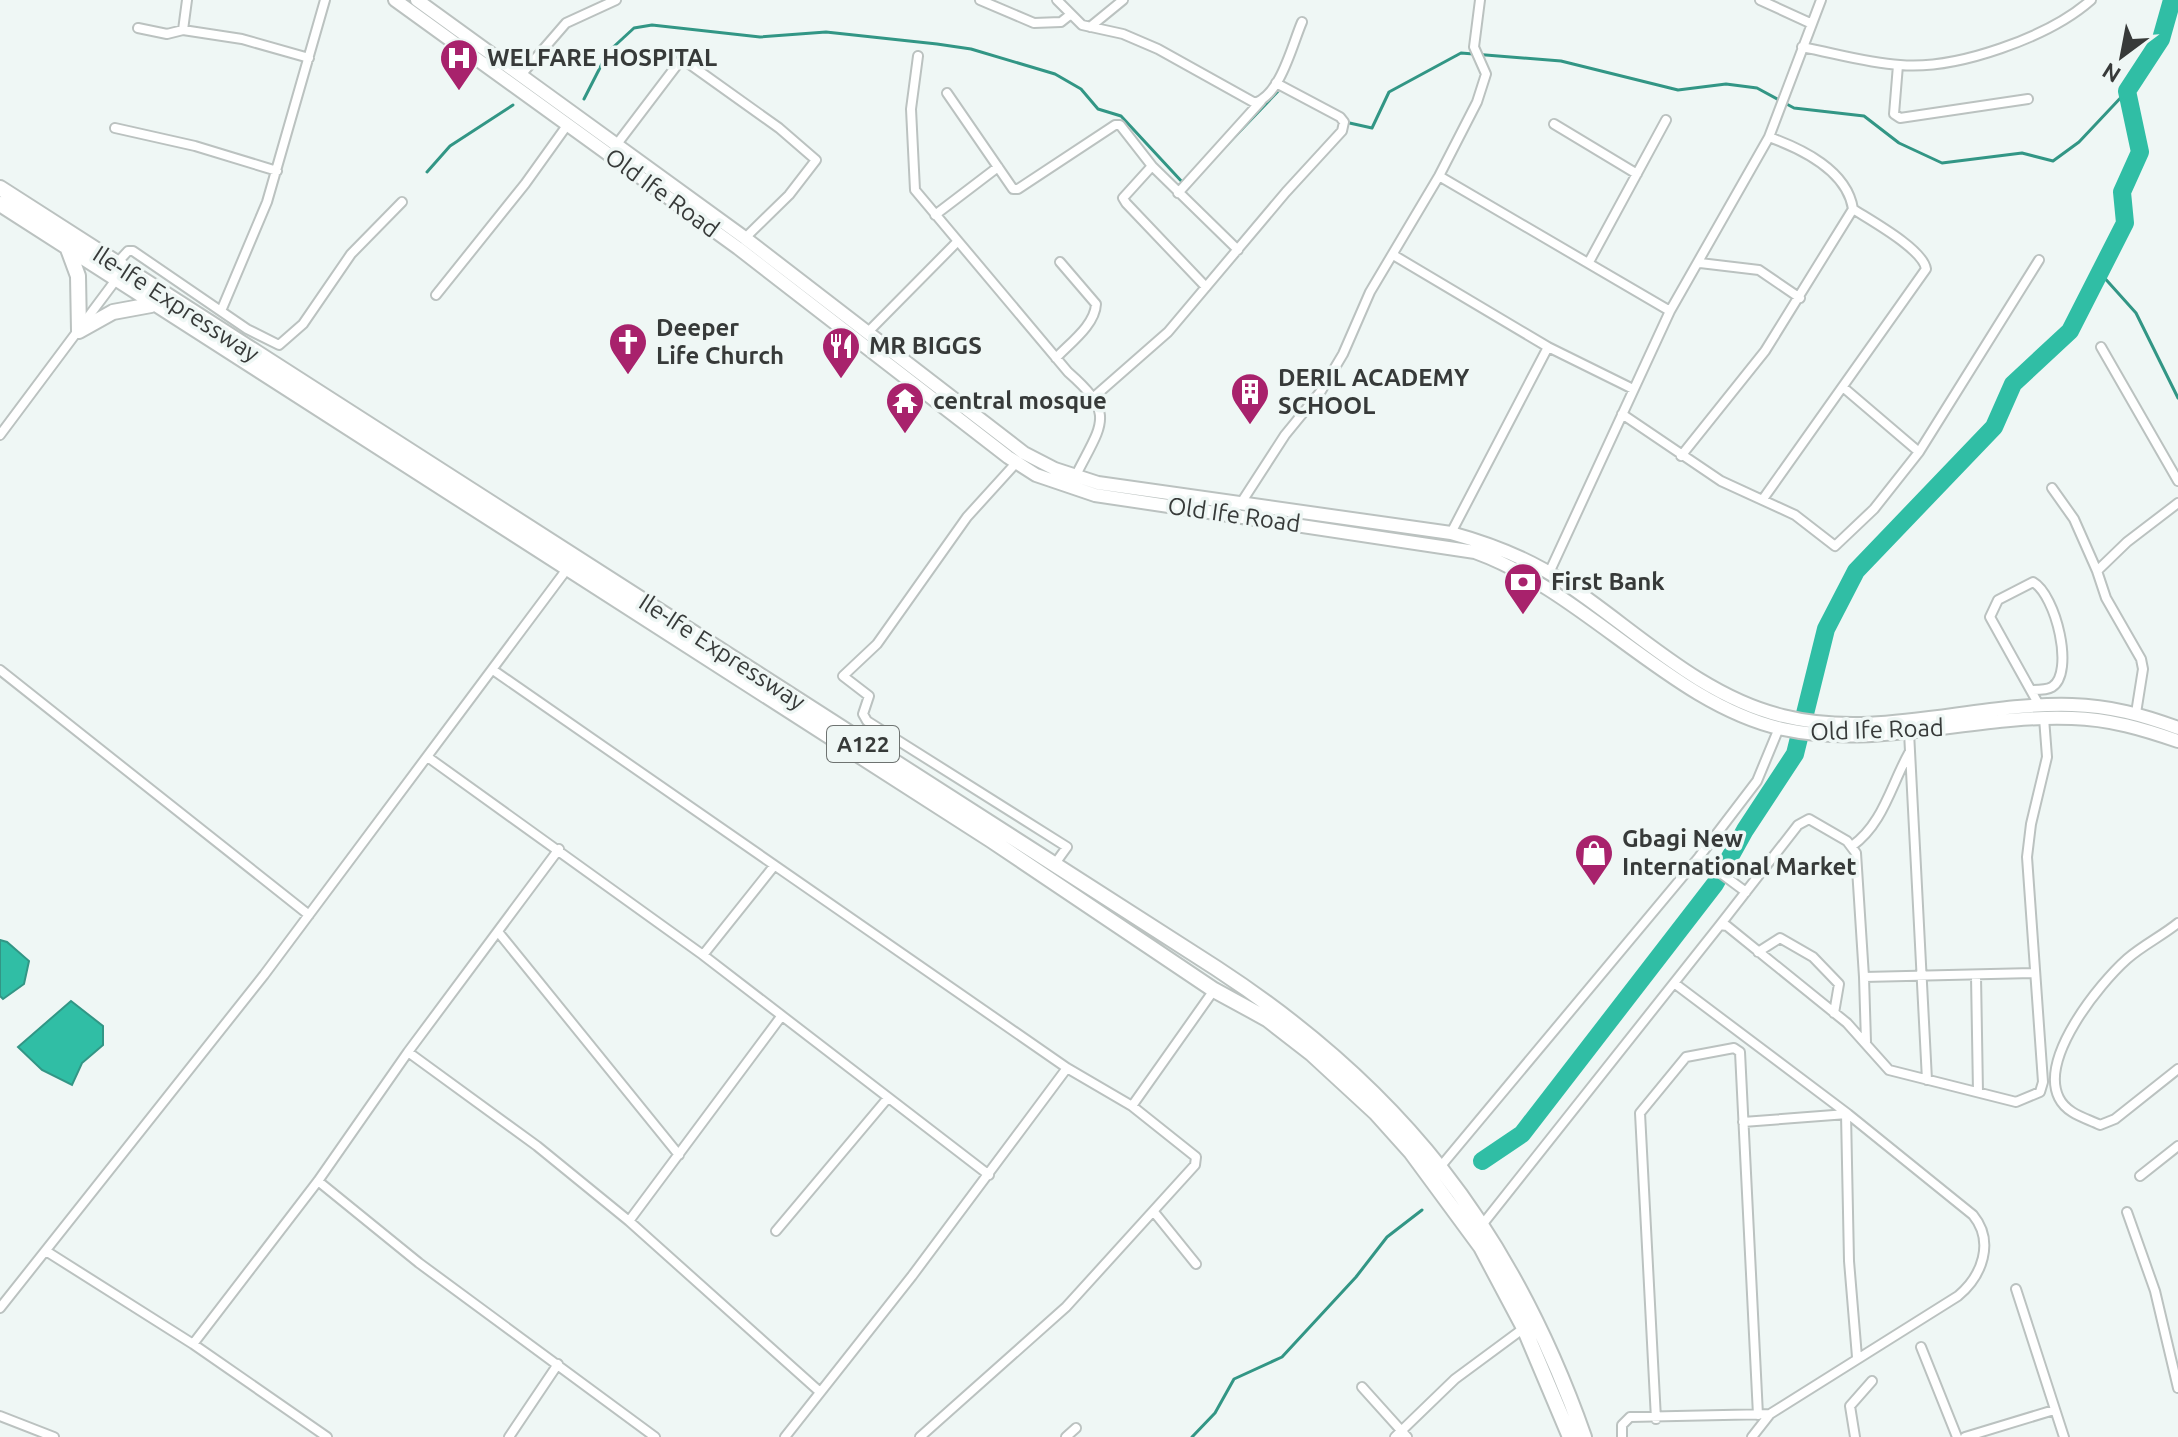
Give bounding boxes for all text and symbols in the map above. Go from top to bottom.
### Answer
north arrow [2082,16,2162,96]
hospital icon: WELFARE HOSPITAL [438,37,480,92]
place label: WELFARE HOSPITAL [487,44,717,71]
text: N [2098,58,2125,88]
street label: Old Ife Road [600,142,724,243]
street label: Ile-Ife Expressway [88,240,265,367]
place label: Deeper Life Church [656,314,784,369]
church icon: Deeper Life Church [607,321,649,376]
restaurant icon: MR BIGGS [820,325,862,380]
place label: MR BIGGS [869,332,982,359]
place label: DERIL ACADEMY SCHOOL [1278,364,1470,419]
building icon: DERIL ACADEMY SCHOOL [1229,371,1271,426]
temple icon: central mosque [884,380,926,435]
place label: central mosque [933,387,1107,414]
street label: Old Ife Road [1166,492,1302,537]
bank icon: First Bank [1502,561,1544,616]
place label: First Bank [1551,568,1665,595]
street label: Ile-Ife Expressway [634,588,811,715]
street label: Old Ife Road [1810,714,1944,745]
road number: A122 [827,726,899,762]
place label: Gbagi New International Market [1622,825,1857,880]
shop icon: Gbagi New International Market [1573,832,1615,887]

